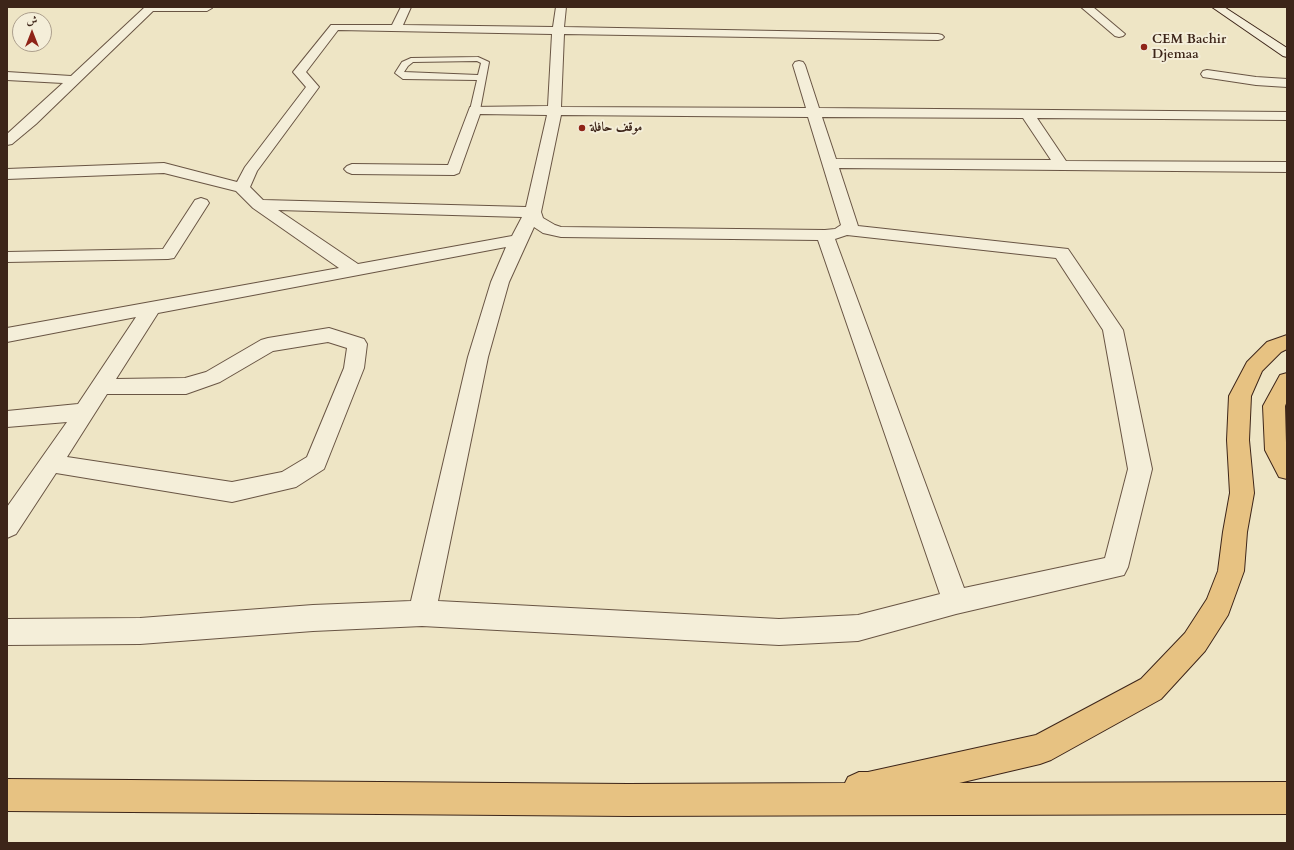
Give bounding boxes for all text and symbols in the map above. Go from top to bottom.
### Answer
north arrow [12,12,52,52]
text: ش [27,13,37,28]
place label: CEM Bachir Djemaa [1152,32,1226,63]
marker: CEM Bachir Djemaa [1139,42,1149,52]
place label: موقف حافلة [590,120,642,136]
marker: موقف حافلة [577,123,587,133]

